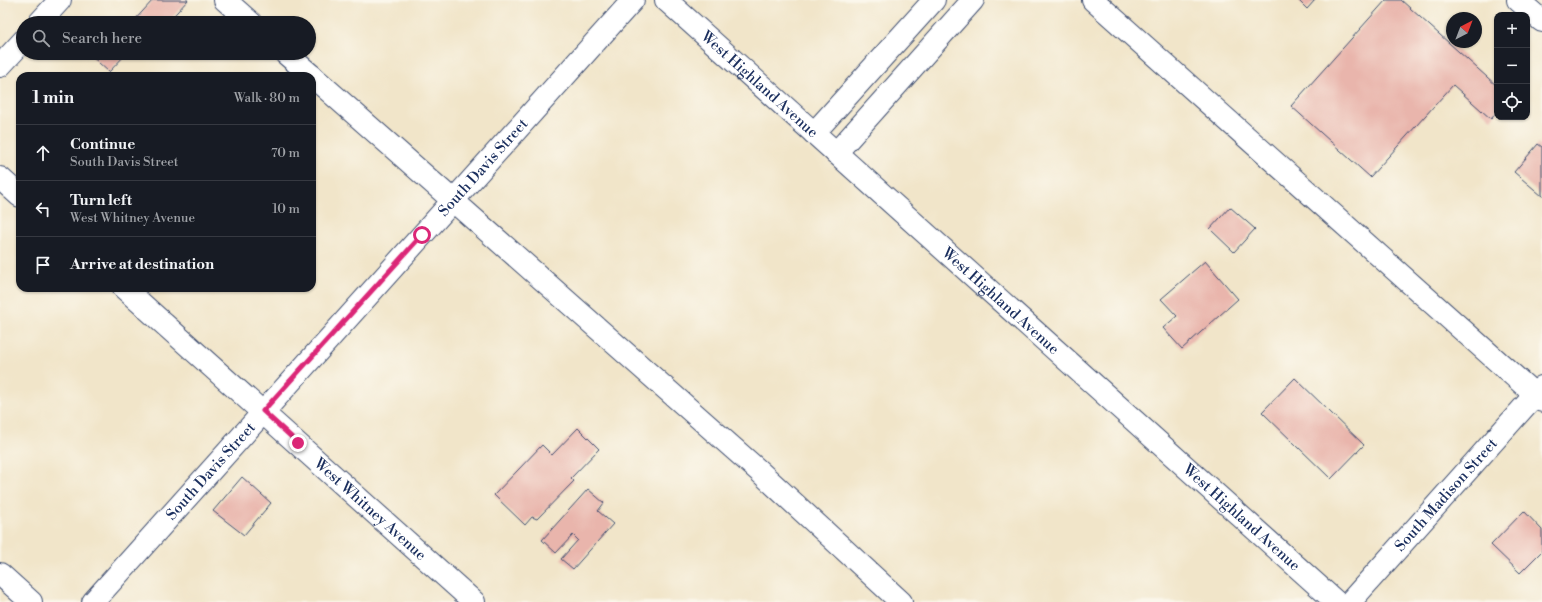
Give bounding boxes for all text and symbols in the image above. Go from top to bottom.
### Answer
north arrow [1446,12,1482,48]
map controls [1494,12,1530,120]
button: + [1494,12,1530,48]
search box [16,16,316,60]
street label: West Highland Avenue [696,26,822,142]
icon: search [30,27,52,49]
text: Search here [62,29,142,48]
button: − [1494,48,1530,84]
button: locate [1494,84,1530,120]
text: 1 min [32,87,74,109]
text: Walk · 80 m [234,90,300,106]
street label: South Davis Street [434,114,533,221]
text: Continue [70,135,135,154]
icon: ahead [32,142,54,164]
text: 70 m [271,145,300,161]
text: South Davis Street [70,154,178,170]
text: Turn left [70,191,132,210]
icon: left [32,198,54,220]
text: 10 m [272,201,300,217]
text: West Whitney Avenue [70,210,195,226]
route start [413,226,431,244]
street label: West Highland Avenue [937,243,1063,359]
icon: arrive [32,254,54,276]
text: Arrive at destination [70,255,214,274]
street label: South Davis Street [162,418,260,524]
route end [289,434,307,452]
street label: South Madison Street [1391,434,1502,555]
street label: West Whitney Avenue [309,453,430,565]
street label: West Highland Avenue [1178,459,1304,575]

